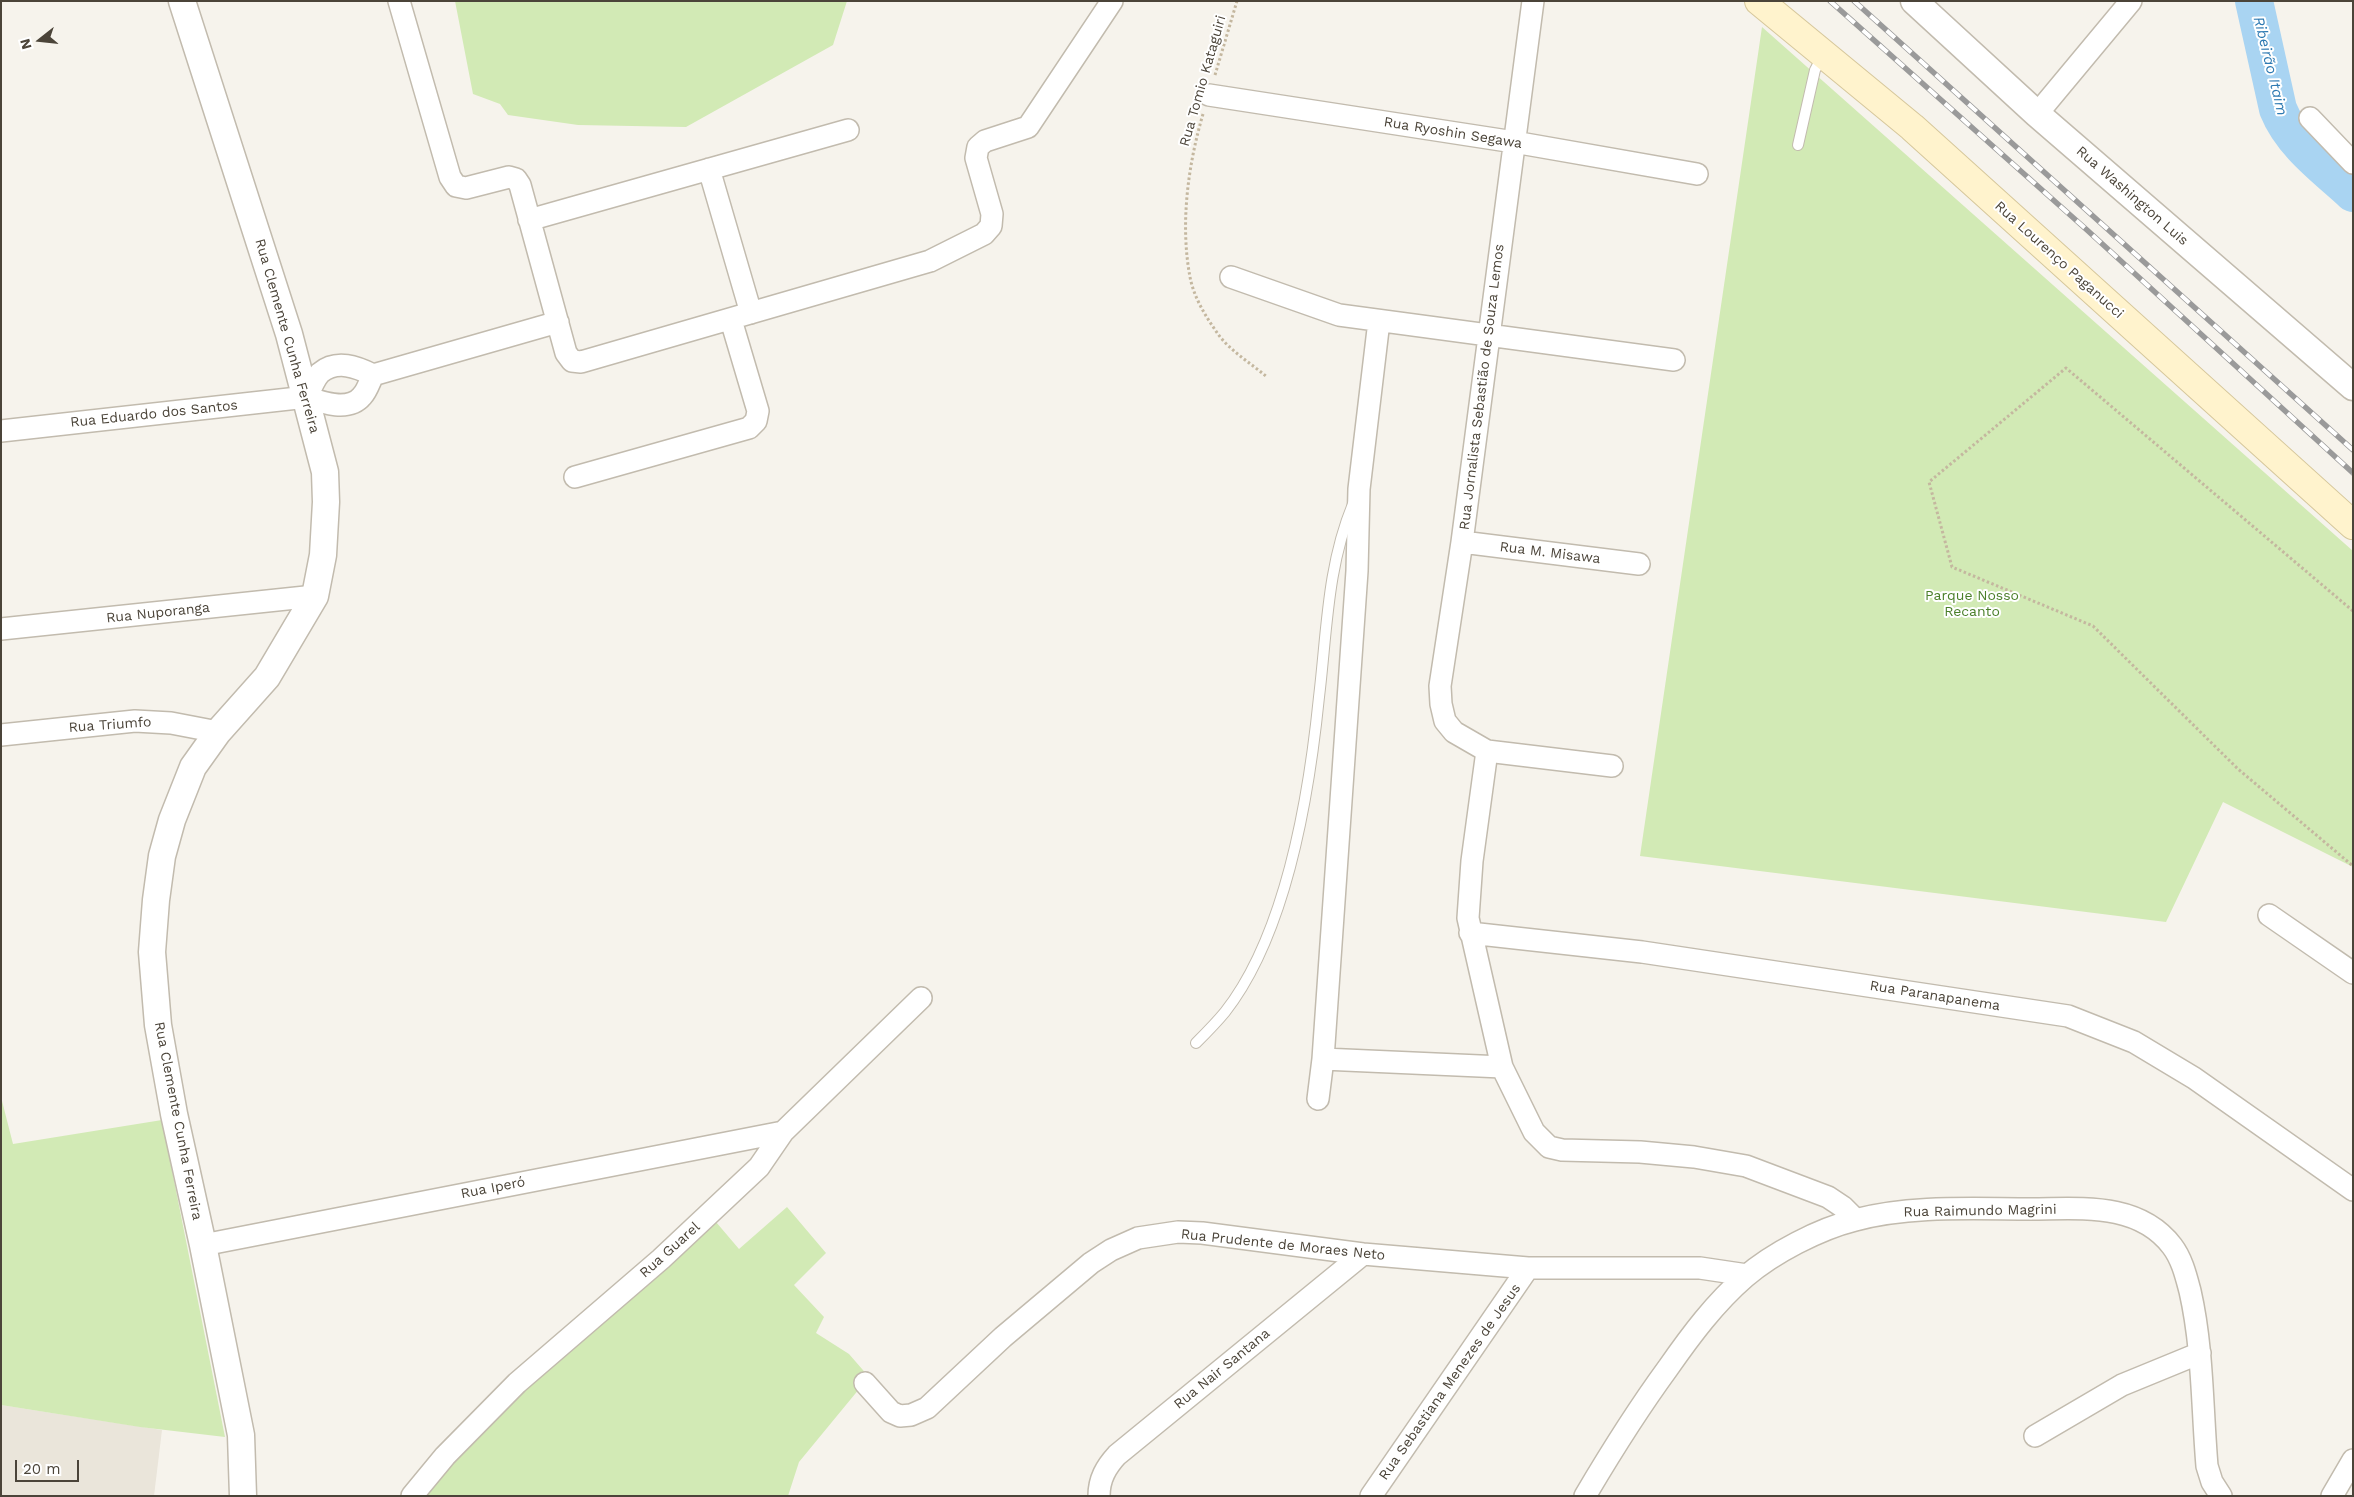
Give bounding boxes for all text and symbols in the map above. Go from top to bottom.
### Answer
street label: Rua Tomio Kataguiri [1176,13,1230,149]
north arrow [15,15,65,65]
water label: Ribeirão Itaim [2249,15,2291,117]
text: N [16,37,35,51]
street label: Rua Ryoshin Segawa [1383,114,1523,152]
street label: Rua Washington Luis [2073,143,2191,249]
street label: Rua Lourenço Paganucci [1991,198,2127,322]
street label: Rua Clemente Cunha Ferreira [251,237,323,435]
street label: Rua Jornalista Sebastião de Souza Lemos [1456,243,1508,531]
street label: Rua Eduardo dos Santos [69,397,239,431]
street label: Rua M. Misawa [1499,538,1601,568]
park label: Parque Nosso Recanto [1925,588,2019,620]
street label: Rua Nuporanga [105,599,211,627]
street label: Rua Triumfo [68,714,152,736]
street label: Rua Paranapanema [1869,977,2001,1015]
street label: Rua Clemente Cunha Ferreira [151,1020,205,1222]
street label: Rua Iperó [459,1174,527,1202]
street label: Rua Raimundo Magrini [1903,1201,2057,1221]
street label: Rua Guarel [636,1219,704,1281]
street label: Rua Prudente de Moraes Neto [1180,1226,1386,1264]
street label: Rua Sebastiana Menezes de Jesus [1376,1281,1524,1483]
street label: Rua Nair Santana [1171,1325,1273,1413]
scale bar [18,1450,81,1482]
text: 20 m [23,1460,61,1478]

